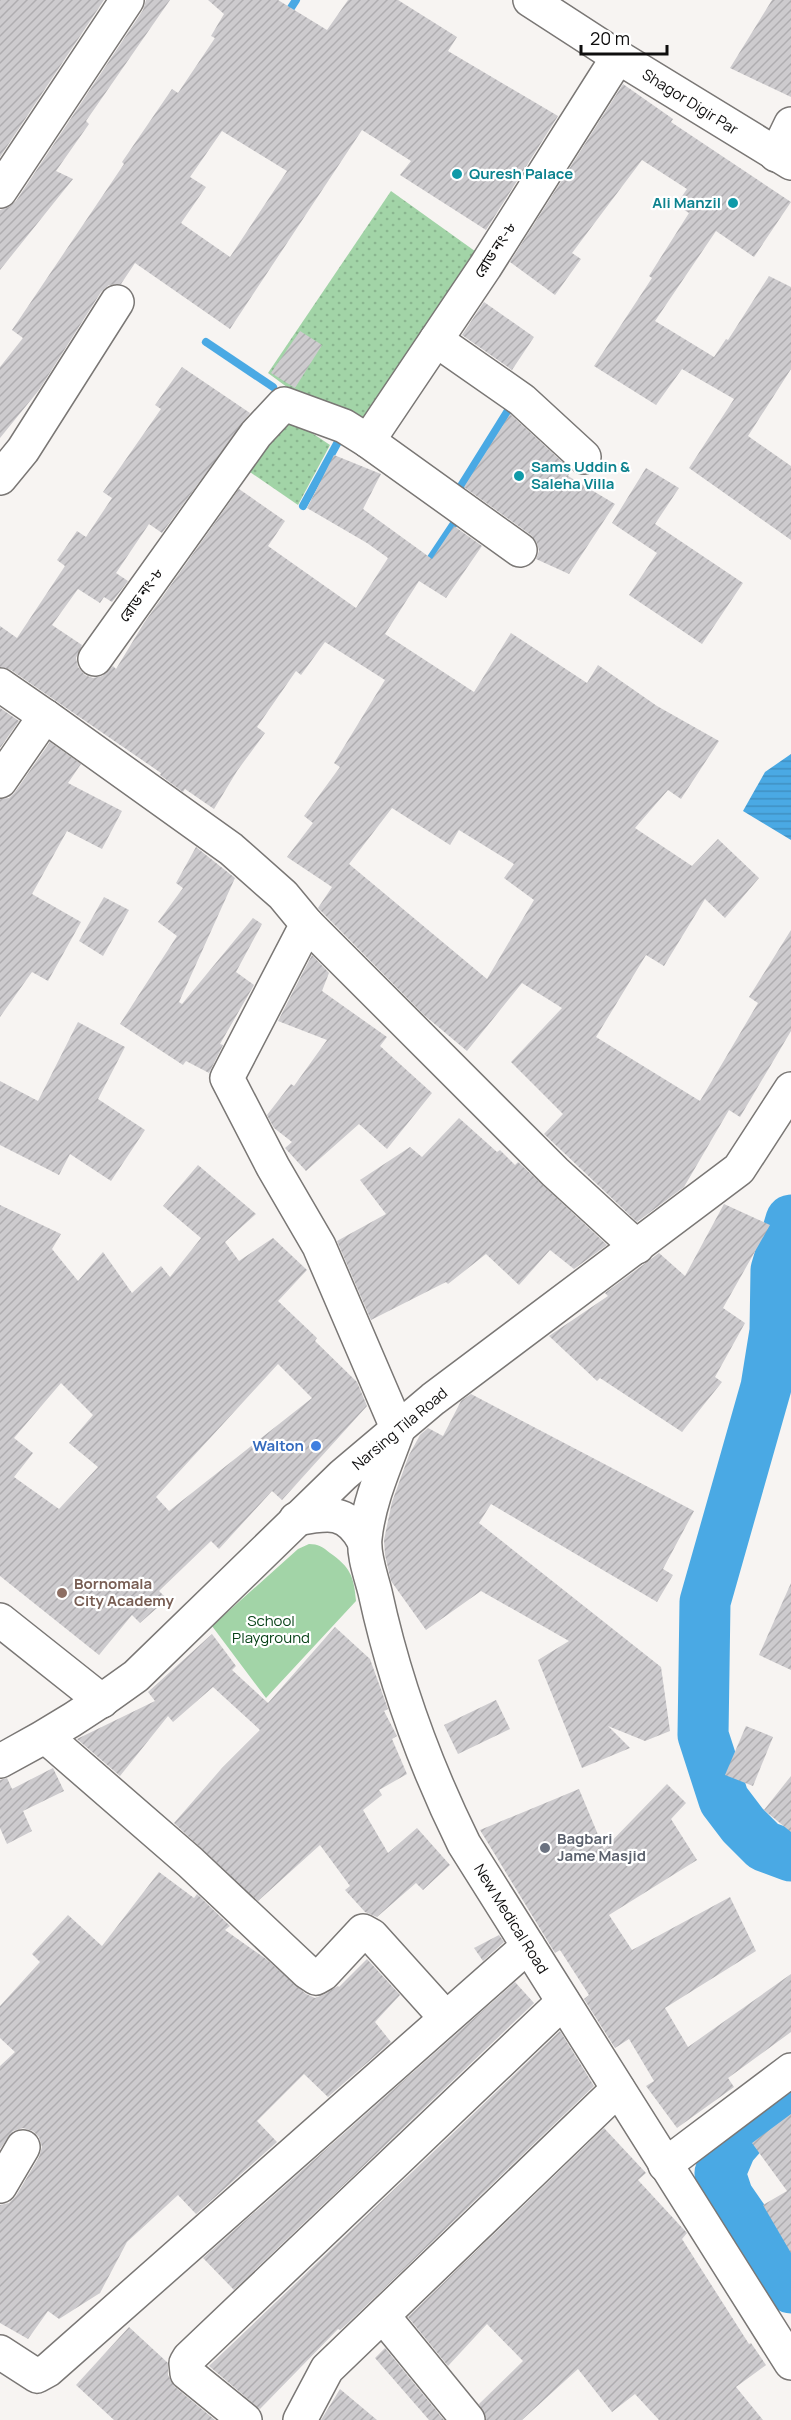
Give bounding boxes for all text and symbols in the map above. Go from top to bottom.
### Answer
scale bar [581,18,666,56]
text: 20 m [590,26,630,50]
street label: Shagor Digir Par [638,64,743,140]
place label: Quresh Palace [469,163,573,184]
marker: Quresh Palace [450,167,464,181]
place label: Ali Manzil [652,192,721,213]
marker: Ali Manzil [726,196,740,210]
street label: রোড নং-৮ [469,218,521,282]
place label: Sams Uddin & Saleha Villa [531,456,630,494]
marker: Sams Uddin & Saleha Villa [512,469,526,483]
street label: রোড নং-৮ [114,563,168,626]
street label: Narsing Tila Road [347,1382,452,1475]
place label: Walton [252,1435,304,1456]
marker: Walton [309,1439,323,1453]
place label: Bornomala City Academy [74,1573,174,1611]
marker: Bornomala City Academy [55,1586,69,1600]
park label: School Playground [232,1610,310,1648]
place label: Bagbari Jame Masjid [557,1828,646,1866]
marker: Bagbari Jame Masjid [538,1841,552,1855]
street label: New Medical Road [469,1860,554,1978]

